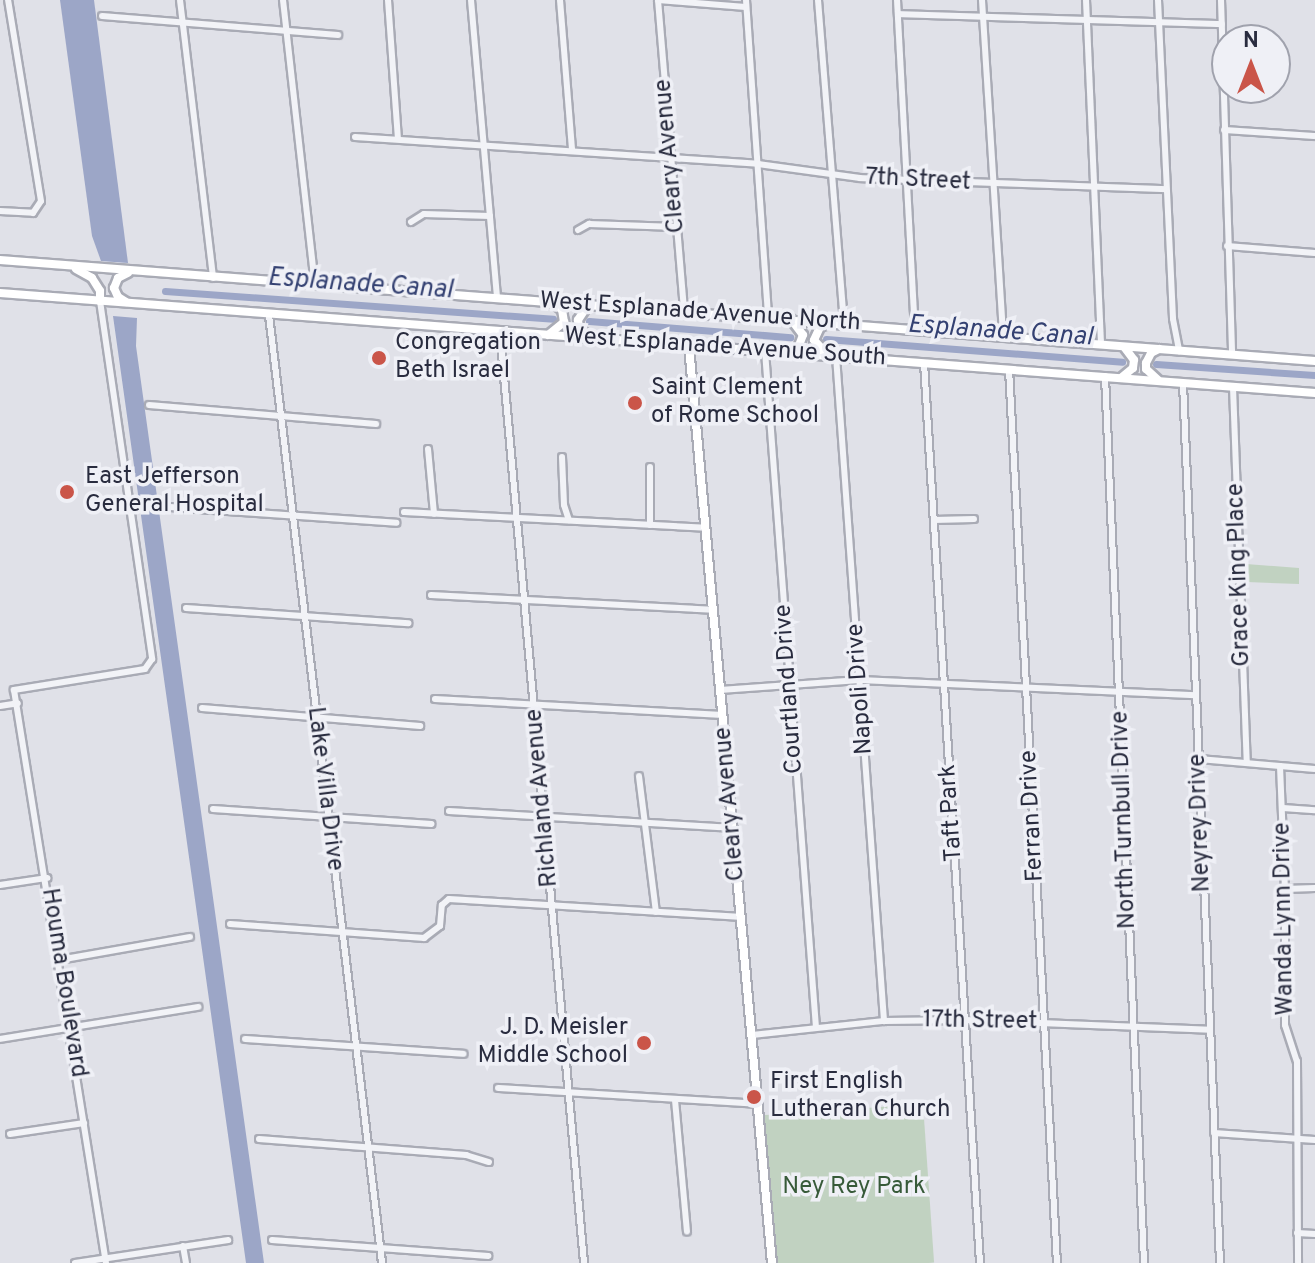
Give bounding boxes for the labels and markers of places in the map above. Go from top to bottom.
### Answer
place label: Congregation Beth Israel [395,330,541,386]
marker: Congregation Beth Israel [370,349,388,367]
place label: Saint Clement of Rome School [651,375,819,431]
marker: Saint Clement of Rome School [626,394,644,412]
place label: East Jefferson General Hospital [85,464,264,520]
marker: East Jefferson General Hospital [56,481,78,503]
place label: J. D. Meisler Middle School [478,1015,628,1071]
marker: J. D. Meisler Middle School [635,1034,653,1052]
place label: First English Lutheran Church [770,1069,950,1125]
marker: First English Lutheran Church [745,1088,763,1106]

